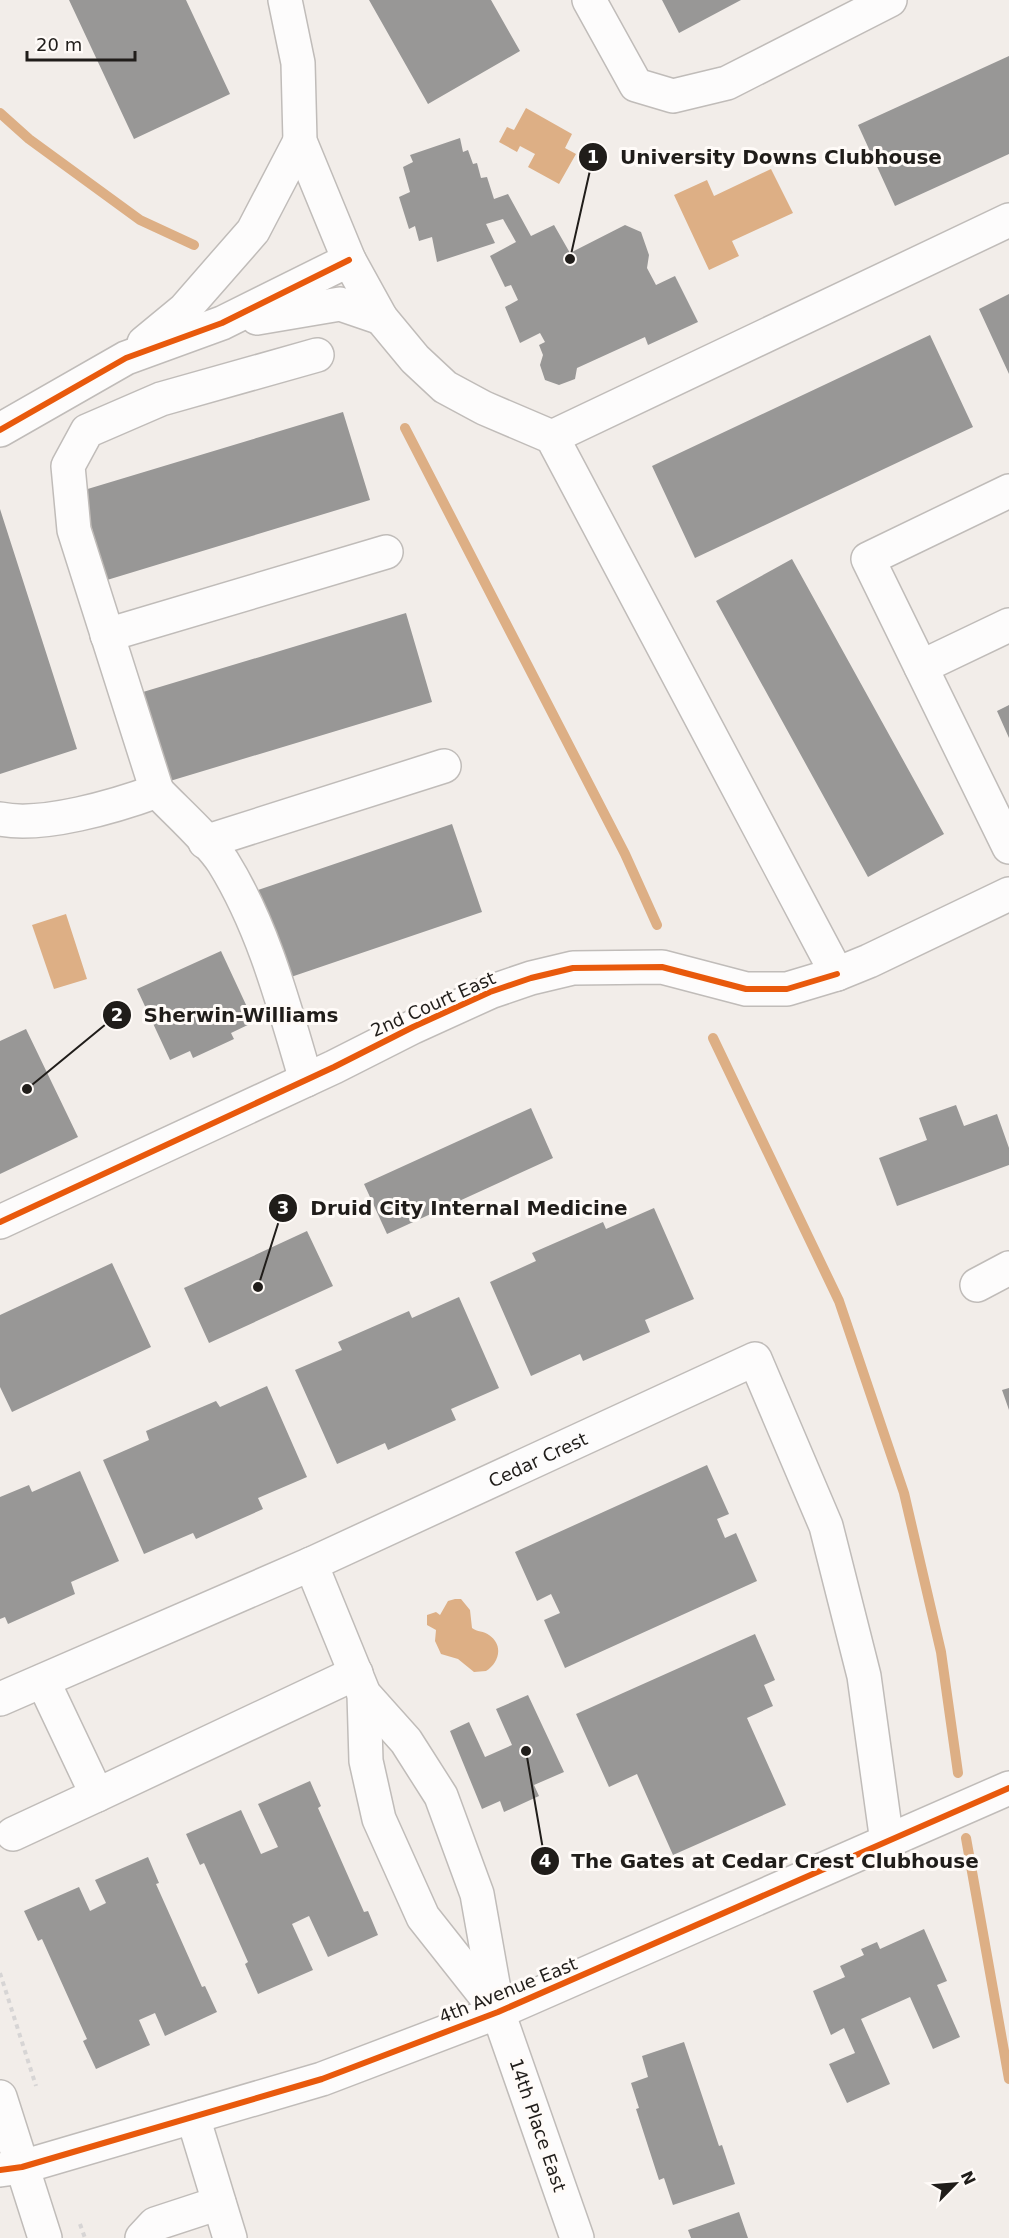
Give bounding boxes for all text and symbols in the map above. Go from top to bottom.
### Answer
scale bar [27,24,135,62]
text: 20 m [36,34,82,55]
callout: University Downs Clubhouse [578,138,954,176]
text: University Downs Clubhouse [620,145,942,169]
text: 1 [587,146,599,167]
street label: 2nd Court East [368,967,498,1041]
callout: Sherwin-Williams [102,996,351,1034]
text: Sherwin-Williams [144,1003,338,1027]
text: 2 [111,1004,123,1025]
callout: Druid City Internal Medicine [268,1189,640,1227]
text: Druid City Internal Medicine [310,1196,628,1220]
text: 3 [277,1197,289,1218]
street label: Cedar Crest [485,1427,590,1491]
callout: The Gates at Cedar Crest Clubhouse [530,1842,991,1880]
text: The Gates at Cedar Crest Clubhouse [571,1849,979,1873]
text: 4 [539,1850,551,1871]
street label: 4th Avenue East [436,1953,580,2027]
street label: 14th Place East [505,2056,571,2194]
north arrow [925,2154,985,2214]
text: N [957,2168,980,2188]

